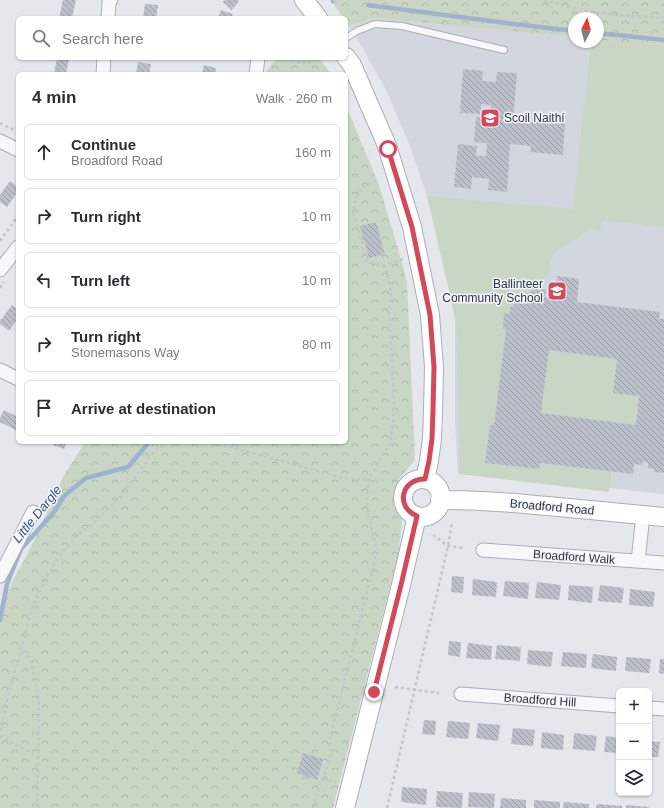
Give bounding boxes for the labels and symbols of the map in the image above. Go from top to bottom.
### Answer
north arrow [568,12,604,48]
school or university icon: Scoil Naithí [479,107,501,129]
place label: Scoil Naithí [504,111,565,125]
route start [379,140,397,158]
place label: Ballinteer Community School [442,277,543,305]
school or university icon: Ballinteer Community School [546,280,568,302]
water label: Little Dargle [9,482,65,546]
street label: Broadford Road [509,496,595,518]
street label: Broadford Walk [532,547,617,567]
route end [365,683,383,701]
street label: Broadford Hill [503,690,577,710]

